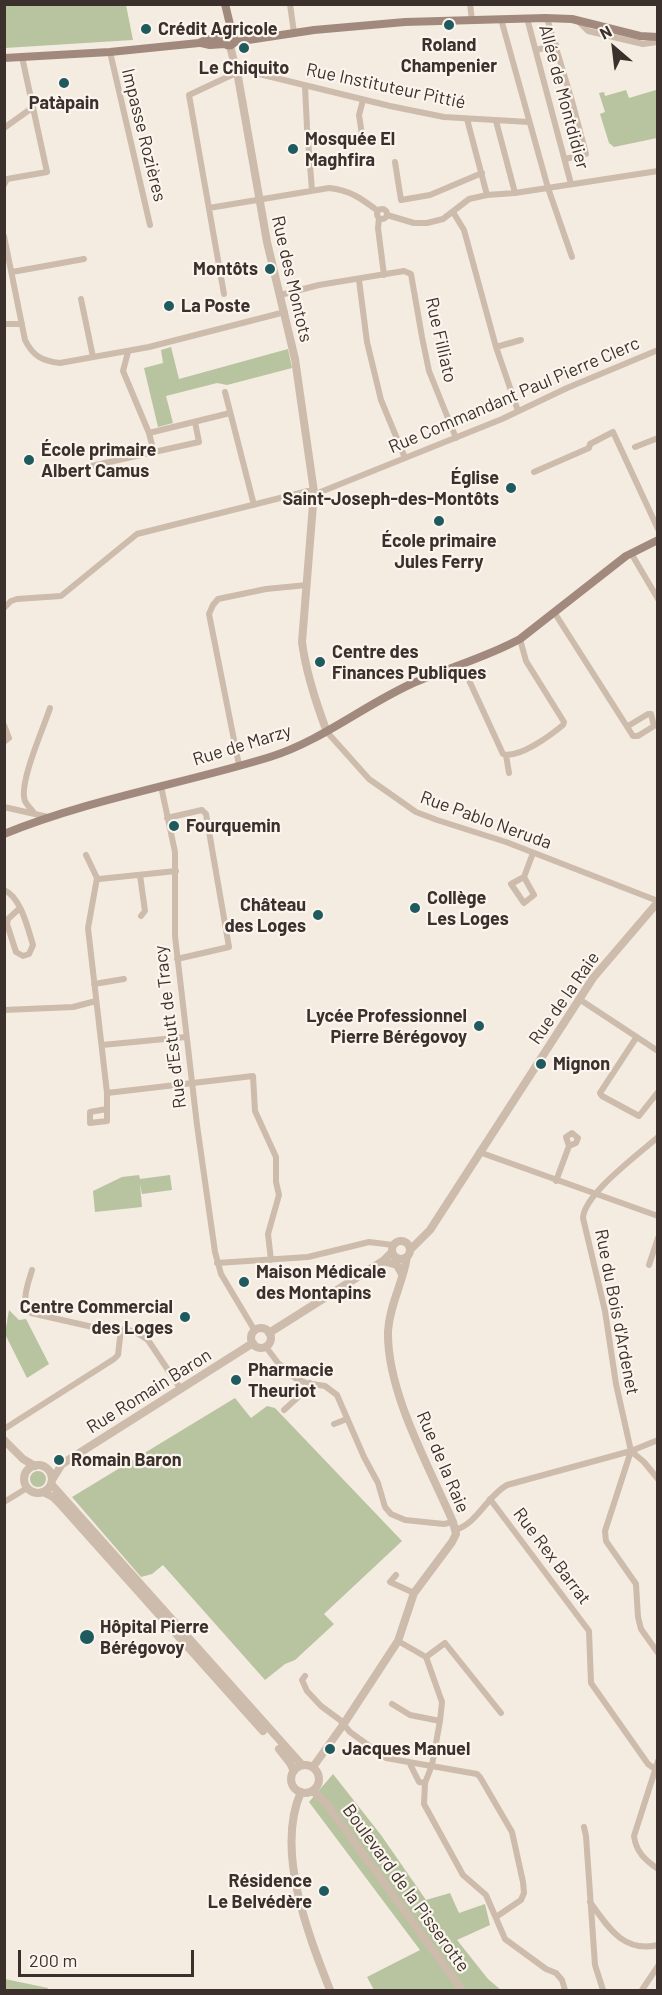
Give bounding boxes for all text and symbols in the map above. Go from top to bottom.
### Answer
place label: Crédit Agricole [158,18,278,40]
marker: Roland Champenier [442,18,456,32]
north arrow [584,18,644,78]
text: N [596,21,614,43]
marker: Crédit Agricole [139,22,153,36]
street label: Allée de Montdidier [534,22,594,172]
place label: Roland Champenier [401,34,497,76]
marker: Le Chiquito [237,41,251,55]
place label: Le Chiquito [199,57,289,79]
street label: Rue Instituteur Pittié [304,59,468,113]
street label: Impasse Rozières [117,66,171,204]
marker: Patàpain [57,76,71,90]
place label: Patàpain [29,92,99,114]
place label: Mosquée El Maghfira [305,128,395,170]
marker: Mosquée El Maghfira [286,142,300,156]
street label: Rue des Montots [267,214,317,344]
place label: Montôts [193,258,258,280]
marker: Montôts [263,262,277,276]
place label: La Poste [181,295,250,317]
street label: Rue Filliato [421,295,461,385]
marker: La Poste [162,299,176,313]
street label: Rue Commandant Paul Pierre Clerc [385,332,643,458]
place label: École primaire Albert Camus [41,439,156,482]
marker: École primaire Albert Camus [22,453,36,467]
place label: Église Saint-Joseph-des-Montôts [282,467,499,510]
marker: Église Saint-Joseph-des-Montôts [504,481,518,495]
marker: École primaire Jules Ferry [432,514,446,528]
place label: École primaire Jules Ferry [381,530,497,572]
place label: Centre des Finances Publiques [332,641,486,684]
marker: Centre des Finances Publiques [313,655,327,669]
street label: Rue de Marzy [190,720,294,770]
street label: Rue Pablo Neruda [417,786,555,854]
place label: Fourquemin [186,815,281,837]
marker: Fourquemin [167,819,181,833]
place label: Collège Les Loges [427,887,509,930]
place label: Château des Loges [224,894,306,936]
marker: Collège Les Loges [408,901,422,915]
marker: Château des Loges [311,908,325,922]
street label: Rue d'Estutt de Tracy [149,944,191,1110]
street label: Rue de la Raie [524,947,604,1049]
place label: Lycée Professionnel Pierre Bérégovoy [306,1005,467,1048]
marker: Lycée Professionnel Pierre Bérégovoy [472,1019,486,1033]
place label: Mignon [553,1053,610,1075]
marker: Mignon [534,1057,548,1071]
street label: Rue du Bois d'Ardenet [590,1227,644,1397]
place label: Maison Médicale des Montapins [256,1261,386,1304]
marker: Maison Médicale des Montapins [237,1275,251,1289]
place label: Centre Commercial des Loges [20,1296,173,1338]
marker: Centre Commercial des Loges [178,1310,192,1324]
street label: Rue Romain Baron [83,1344,215,1438]
place label: Pharmacie Theuriot [248,1359,334,1402]
marker: Pharmacie Theuriot [229,1373,243,1387]
street label: Rue de la Raie [412,1408,474,1516]
place label: Romain Baron [71,1449,182,1471]
marker: Romain Baron [52,1453,66,1467]
street label: Rue Rex Barrat [509,1503,595,1609]
place label: Hôpital Pierre Bérégovoy [100,1616,209,1658]
marker: Hôpital Pierre Bérégovoy [78,1628,96,1646]
place label: Jacques Manuel [342,1738,470,1760]
marker: Jacques Manuel [323,1742,337,1756]
street label: Boulevard de la Pisserotte [338,1800,474,1976]
place label: Résidence Le Belvédère [208,1870,312,1912]
marker: Résidence Le Belvédère [317,1884,331,1898]
scale bar [21,1938,196,1976]
text: 200 m [29,1949,77,1971]

